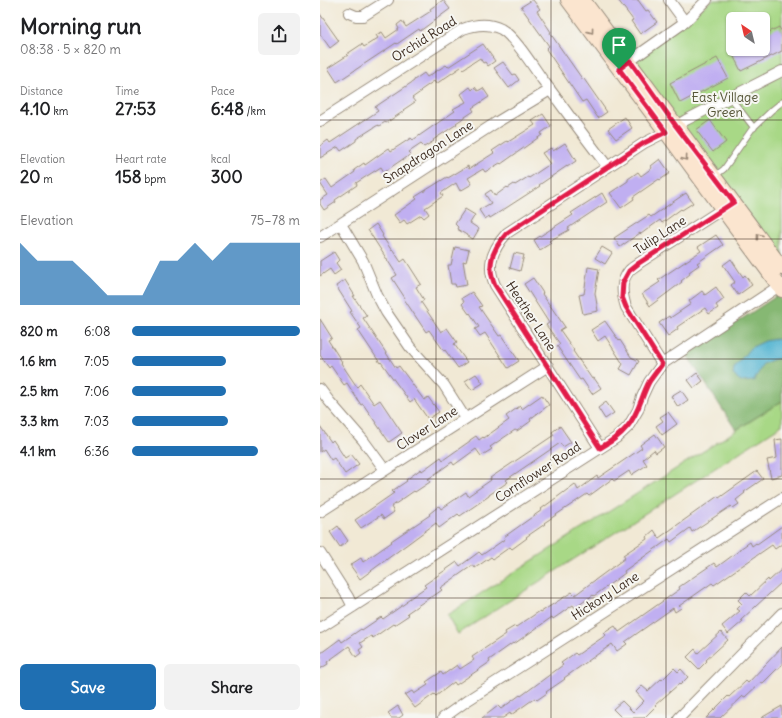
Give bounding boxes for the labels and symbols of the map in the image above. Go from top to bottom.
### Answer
street label: Orchid Road [388,12,460,66]
north arrow [726,12,770,56]
one-way arrow [586,27,593,34]
pin [602,28,636,69]
park label: East Village Green [692,89,758,121]
street label: Snapdragon Lane [380,117,476,187]
one-way arrow [680,154,688,161]
street label: Tulip Lane [631,212,689,258]
one-way arrow [756,233,764,240]
street label: Heather Lane [502,278,560,354]
street label: Clover Lane [393,402,461,454]
street label: Cornflower Road [492,438,584,506]
street label: Hickory Lane [568,568,642,624]

